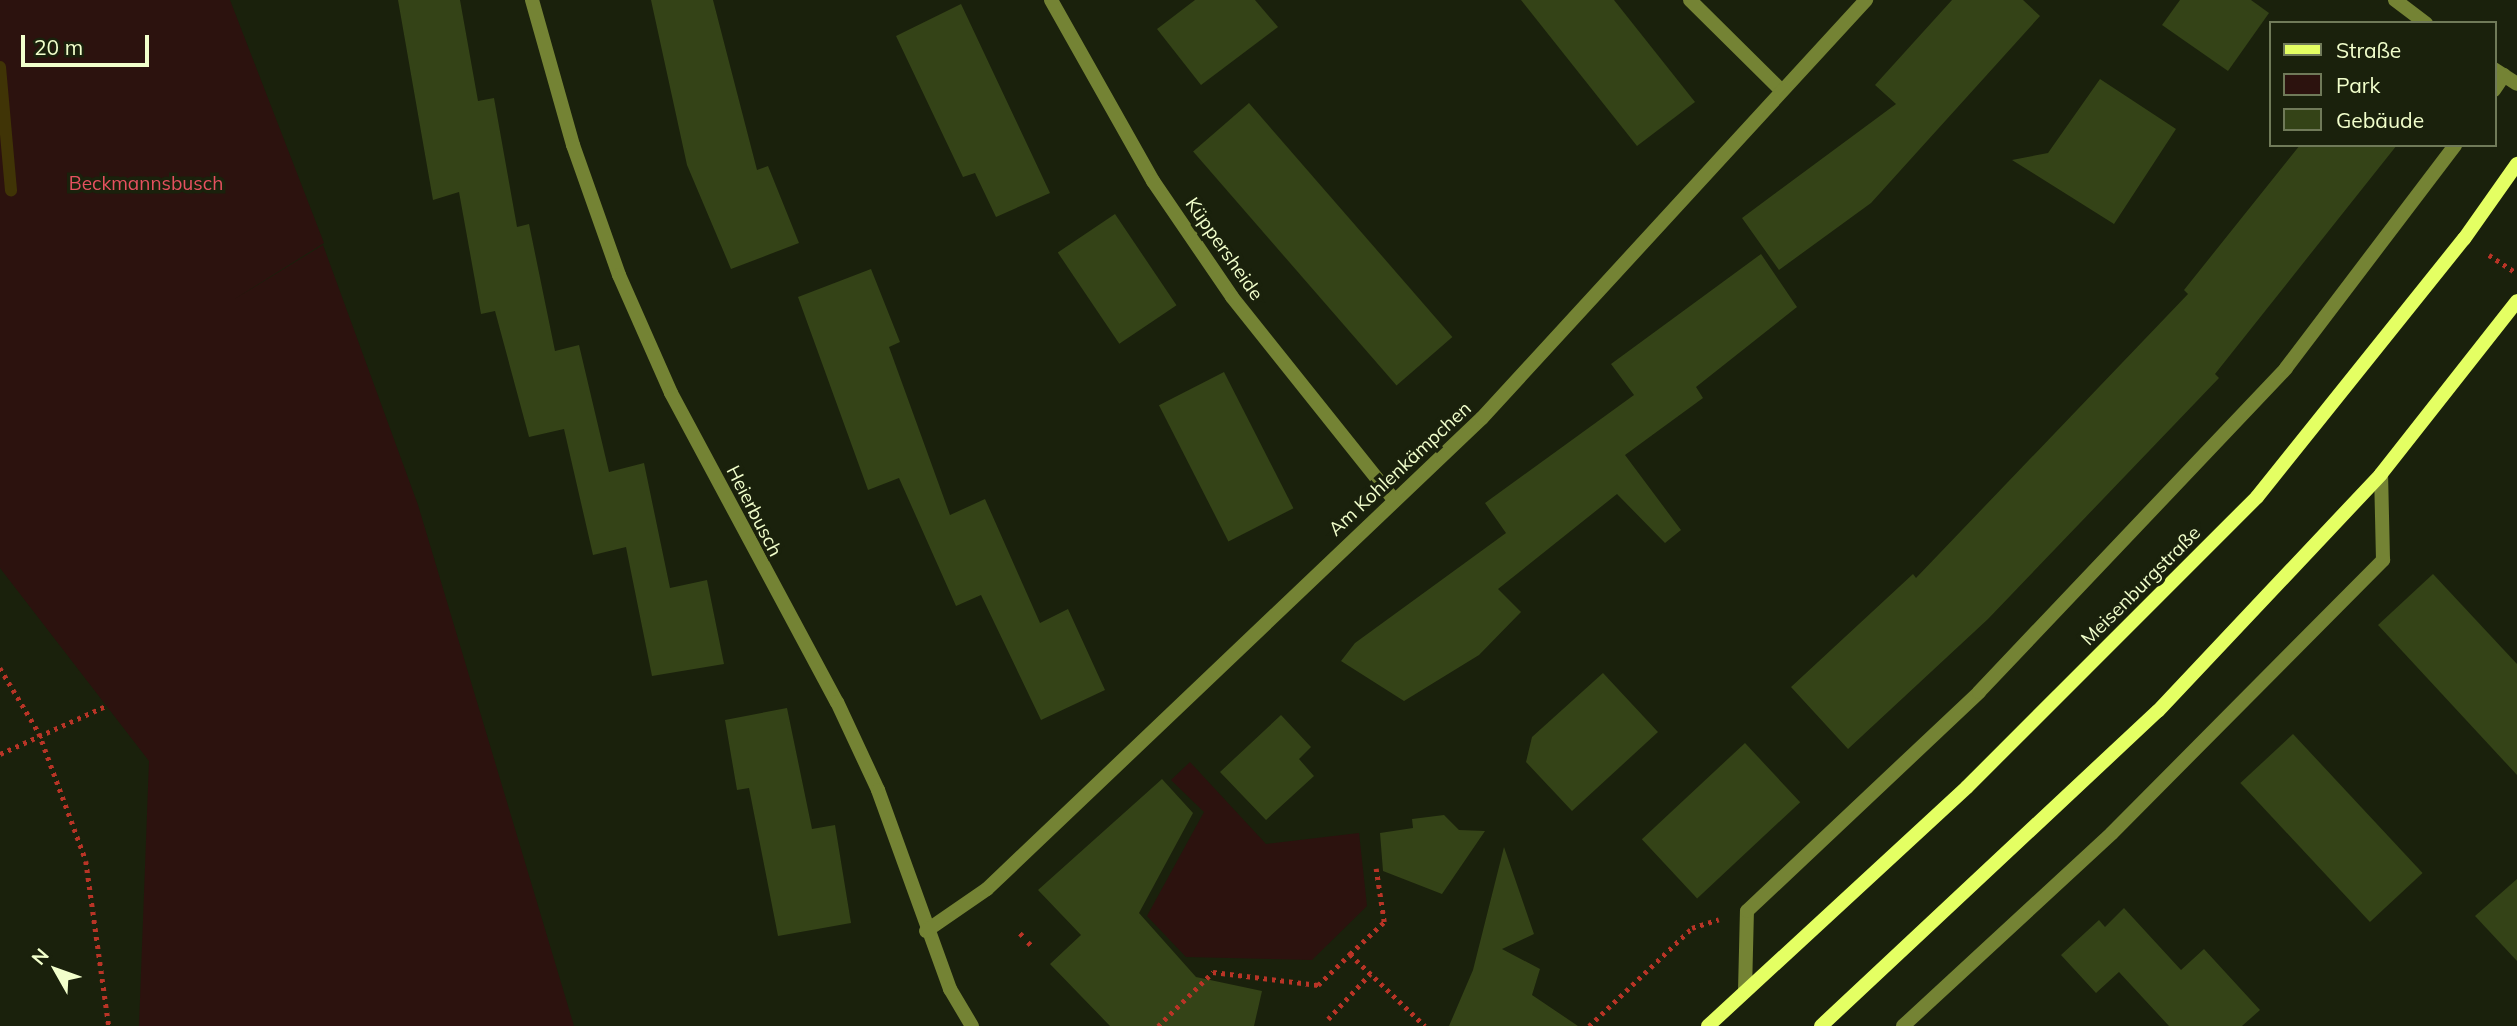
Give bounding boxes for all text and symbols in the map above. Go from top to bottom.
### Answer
scale bar [24,21,152,65]
legend [2268,21,2496,147]
text: 20 m [34,34,83,60]
text: Straße [2336,37,2401,63]
text: Park [2336,72,2380,98]
text: Gebäude [2336,107,2424,133]
park label: Beckmannsbusch [69,173,223,195]
street label: Küppersheide [1180,193,1268,305]
street label: Am Kohlenkämpchen [1324,397,1476,541]
street label: Heierbusch [721,462,787,560]
street label: Meisenburgstraße [2077,522,2205,650]
north arrow [21,935,91,1005]
text: N [26,943,54,970]

